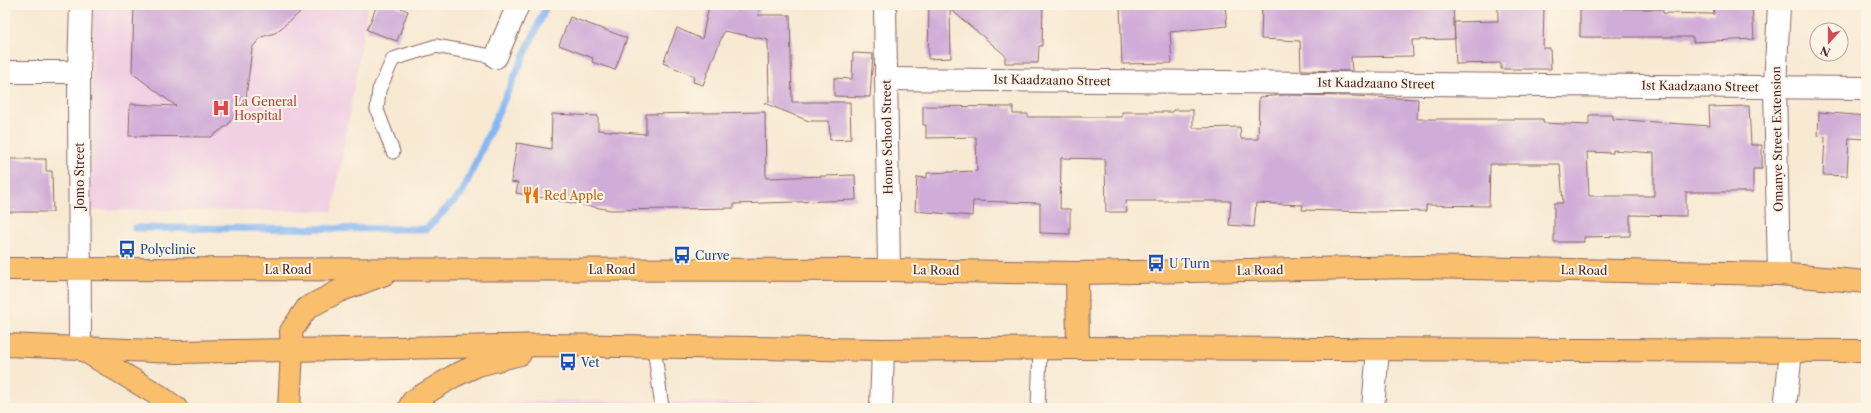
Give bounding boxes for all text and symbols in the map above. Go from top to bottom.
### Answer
north arrow [1809,22,1849,62]
text: N [1818,43,1832,60]
street label: Omanye Street Extension [1768,66,1786,212]
street label: 1st Kaadzaano Street [993,71,1112,89]
street label: 1st Kaadzaano Street [1317,74,1436,92]
street label: 1st Kaadzaano Street [1641,77,1760,95]
street label: Home School Street [878,79,896,195]
place label: La General Hospital [234,94,297,123]
hospital icon: La General Hospital [211,98,231,118]
street label: Jomo Street [72,142,87,212]
restaurant icon: Red Apple [521,185,541,205]
place label: Red Apple [544,188,604,203]
bus stop icon: Polyclinic [117,239,137,259]
place label: Polyclinic [140,242,196,257]
bus stop icon: Curve [672,245,692,265]
place label: Curve [695,248,730,263]
bus stop icon: U Turn [1146,253,1166,273]
place label: U Turn [1169,256,1210,271]
street label: La Road [265,262,312,277]
street label: La Road [589,262,636,277]
street label: La Road [912,262,960,278]
street label: La Road [1236,262,1284,278]
street label: La Road [1560,262,1608,278]
bus stop icon: Vet [558,352,578,372]
place label: Vet [580,355,600,370]

